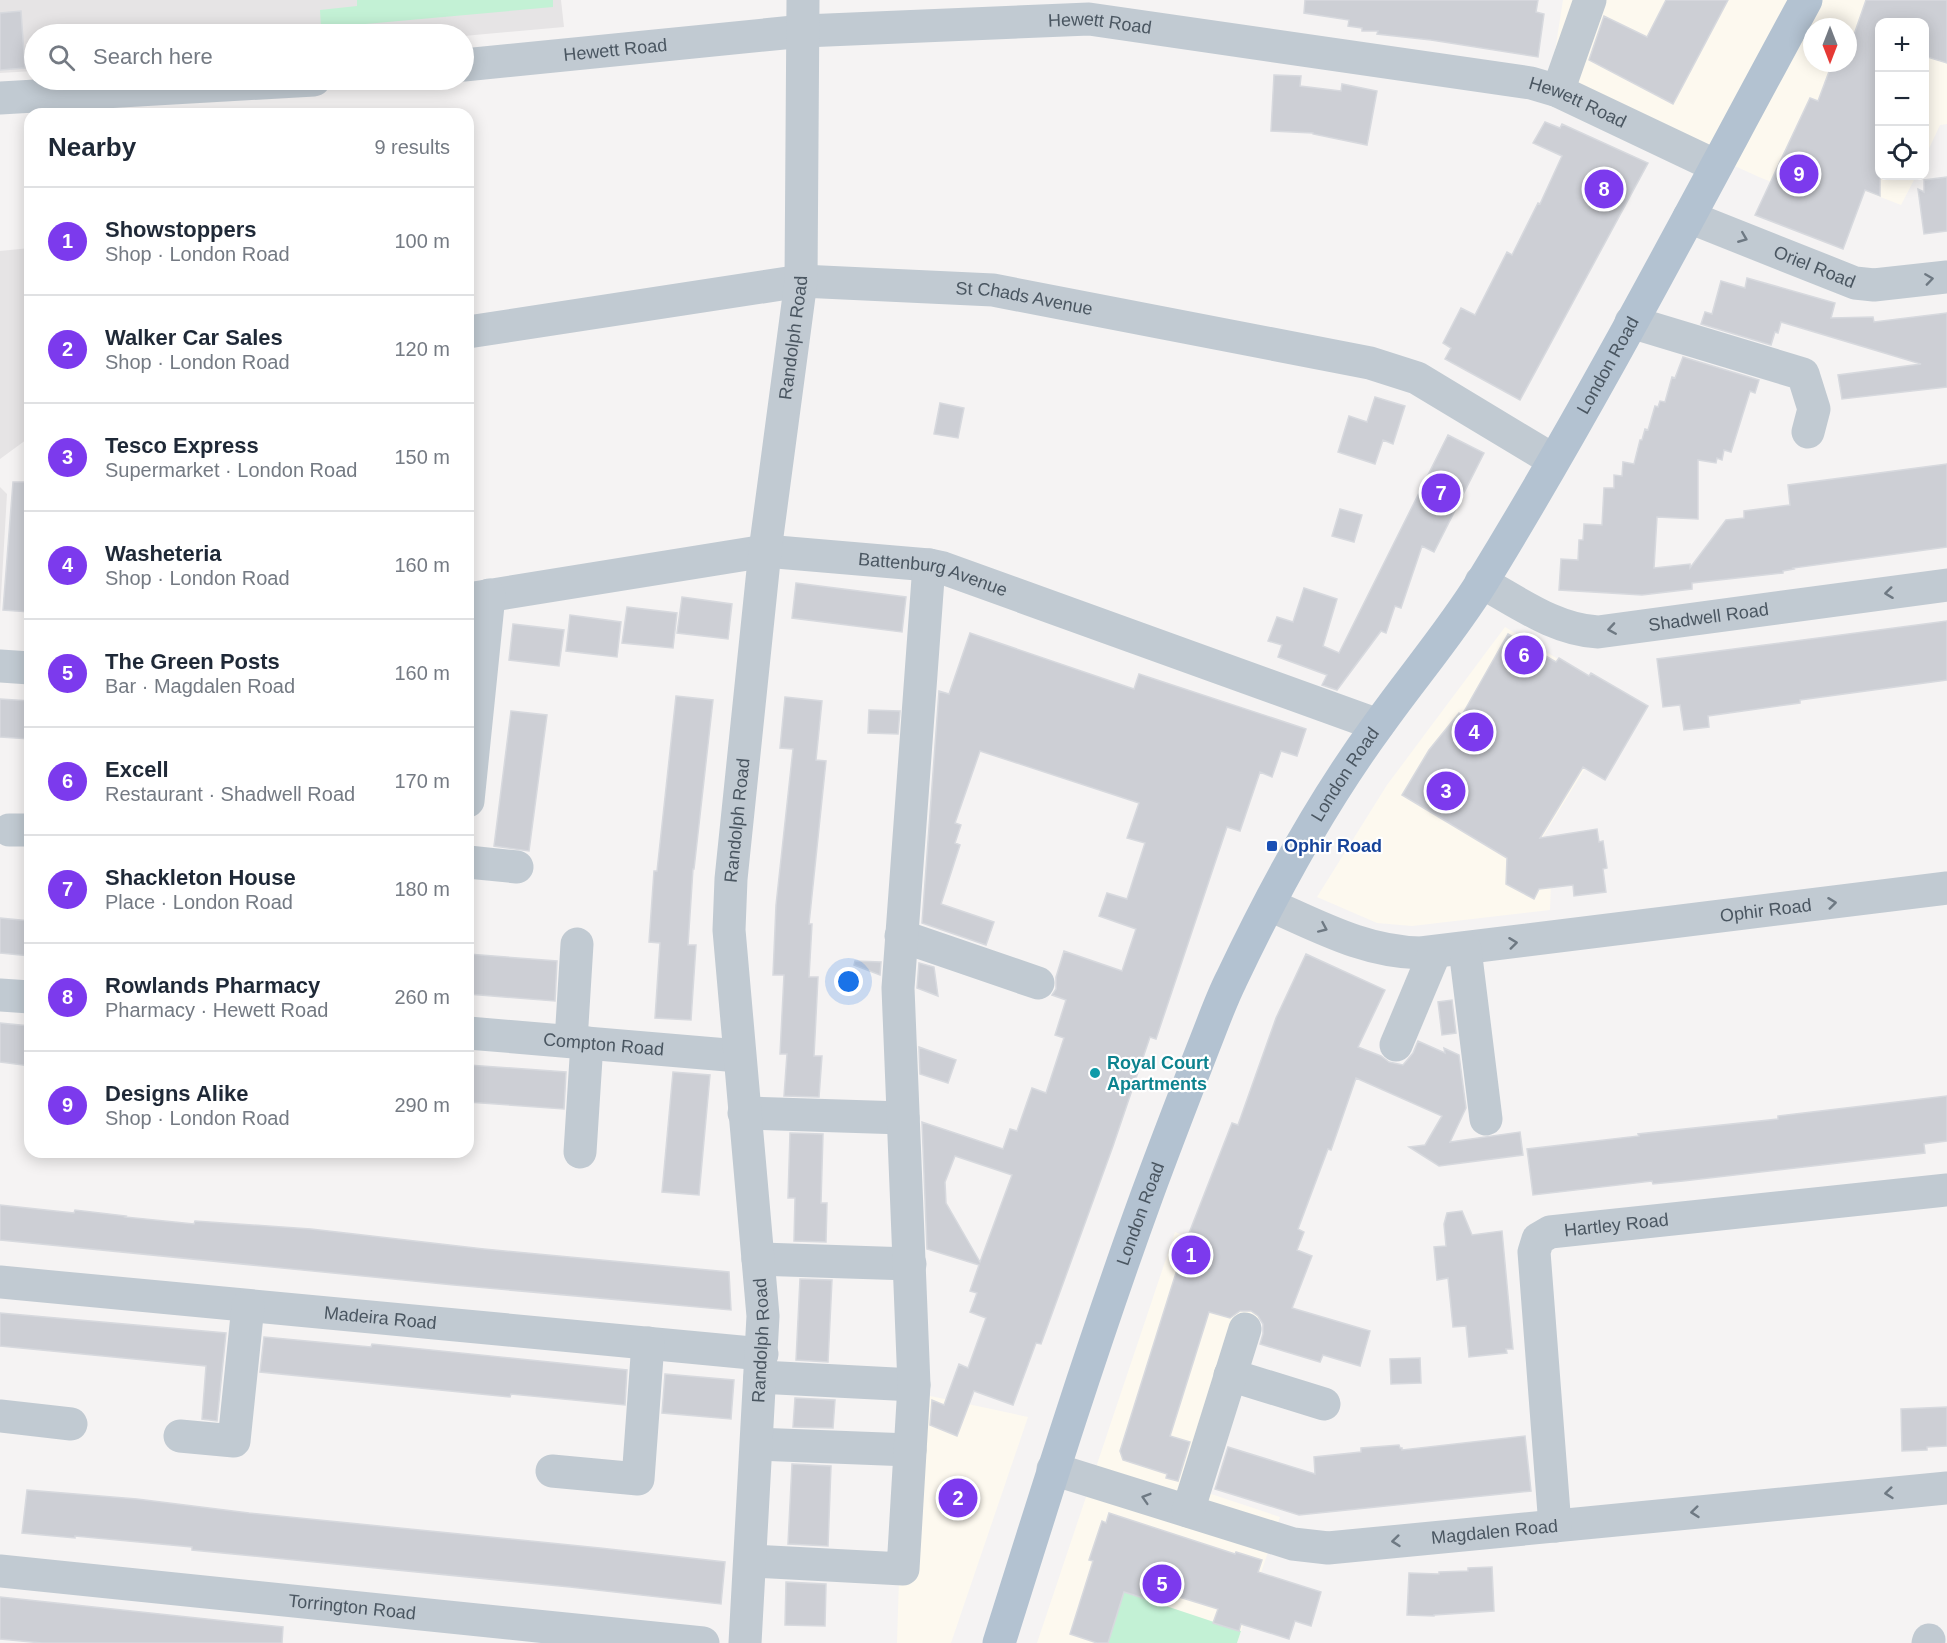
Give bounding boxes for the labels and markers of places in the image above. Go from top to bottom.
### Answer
pin: 9 [1780,152,1818,196]
pin: 8 [1584,166,1624,212]
pin: 7 [1422,470,1460,516]
pin: 6 [1504,632,1544,678]
pin: 4 [1454,710,1494,754]
pin: 3 [1426,768,1466,814]
place label: Ophir Road [1284,836,1382,856]
marker: Ophir Road [1265,839,1279,853]
place label: Royal Court Apartments [1107,1053,1209,1094]
marker: Royal Court Apartments [1088,1066,1102,1080]
pin: 1 [1172,1232,1210,1278]
pin: 2 [938,1476,978,1520]
pin: 5 [1142,1562,1182,1606]

